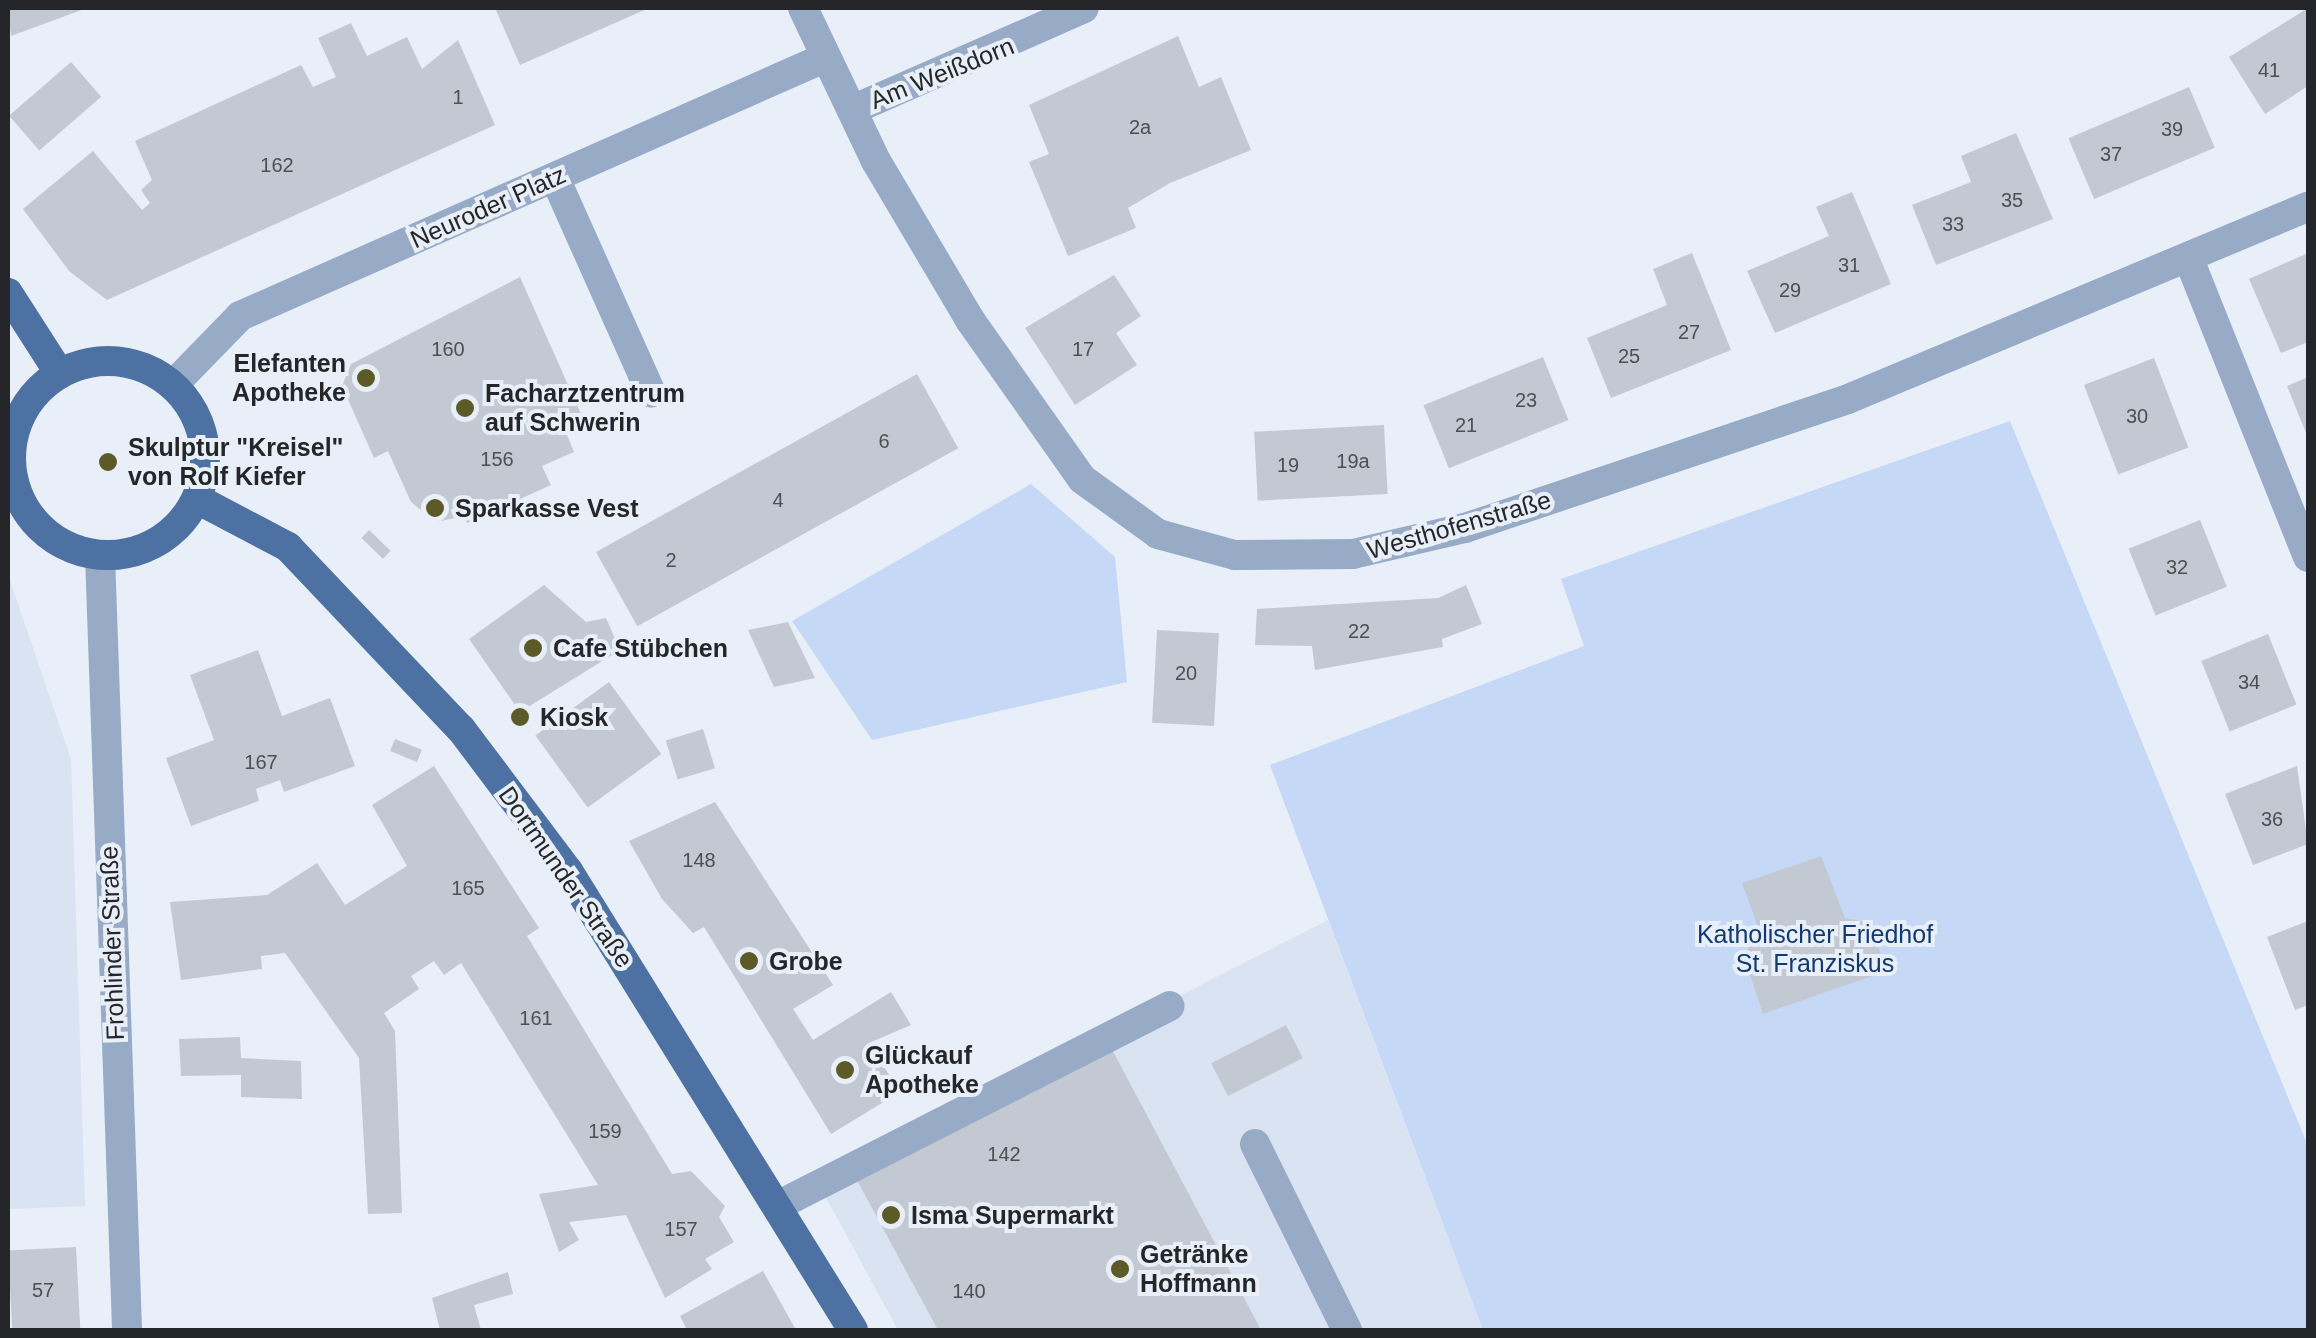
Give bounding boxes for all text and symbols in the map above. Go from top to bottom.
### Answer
street label: Am Weißdorn [866,31,1018,115]
house number: 41 [2258,58,2280,82]
house number: 1 [452,85,464,109]
house number: 2a [1129,115,1151,139]
house number: 39 [2161,117,2183,141]
house number: 37 [2100,142,2122,166]
house number: 162 [260,153,294,177]
street label: Neuroder Platz [406,159,570,255]
house number: 35 [2001,188,2023,212]
house number: 33 [1942,212,1964,236]
house number: 31 [1838,253,1860,277]
house number: 29 [1779,278,1801,302]
house number: 27 [1678,320,1700,344]
house number: 160 [431,337,465,361]
house number: 17 [1072,337,1094,361]
house number: 25 [1618,344,1640,368]
place label: Elefanten Apotheke [232,349,346,408]
marker: Elefanten Apotheke [355,367,377,389]
place label: Facharztzentrum auf Schwerin [485,379,685,438]
house number: 23 [1515,388,1537,412]
marker: Facharztzentrum auf Schwerin [454,397,476,419]
house number: 30 [2126,404,2148,428]
house number: 21 [1455,413,1477,437]
house number: 6 [878,429,890,453]
place label: Skulptur "Kreisel" von Rolf Kiefer [128,433,343,492]
house number: 156 [480,447,514,471]
house number: 19a [1336,449,1370,473]
marker: Skulptur "Kreisel" von Rolf Kiefer [97,451,119,473]
house number: 19 [1277,453,1299,477]
street label: Westhofenstraße [1364,484,1554,566]
house number: 4 [772,488,784,512]
place label: Sparkasse Vest [455,493,638,523]
marker: Sparkasse Vest [424,497,446,519]
house number: 2 [665,548,677,572]
house number: 32 [2166,555,2188,579]
house number: 22 [1348,619,1370,643]
place label: Cafe Stübchen [553,633,728,663]
marker: Cafe Stübchen [522,637,544,659]
house number: 20 [1175,661,1197,685]
house number: 34 [2238,670,2260,694]
place label: Kiosk [540,702,608,732]
marker: Kiosk [509,706,531,728]
house number: 167 [244,750,278,774]
street label: Dortmunder Straße [492,781,640,973]
house number: 36 [2261,807,2283,831]
street label: Frohlinder Straße [94,845,130,1041]
house number: 148 [682,848,716,872]
house number: 165 [451,876,485,900]
park label: Katholischer Friedhof St. Franziskus [1697,920,1933,979]
place label: Grobe [769,946,843,976]
marker: Grobe [738,950,760,972]
house number: 161 [519,1006,553,1030]
place label: Glückauf Apotheke [865,1041,979,1100]
marker: Glückauf Apotheke [834,1059,856,1081]
house number: 159 [588,1119,622,1143]
house number: 142 [987,1142,1021,1166]
place label: Isma Supermarkt [911,1200,1114,1230]
marker: Isma Supermarkt [880,1204,902,1226]
house number: 157 [664,1217,698,1241]
place label: Getränke Hoffmann [1140,1240,1257,1299]
marker: Getränke Hoffmann [1109,1258,1131,1280]
house number: 57 [32,1278,54,1302]
house number: 140 [952,1279,986,1303]

